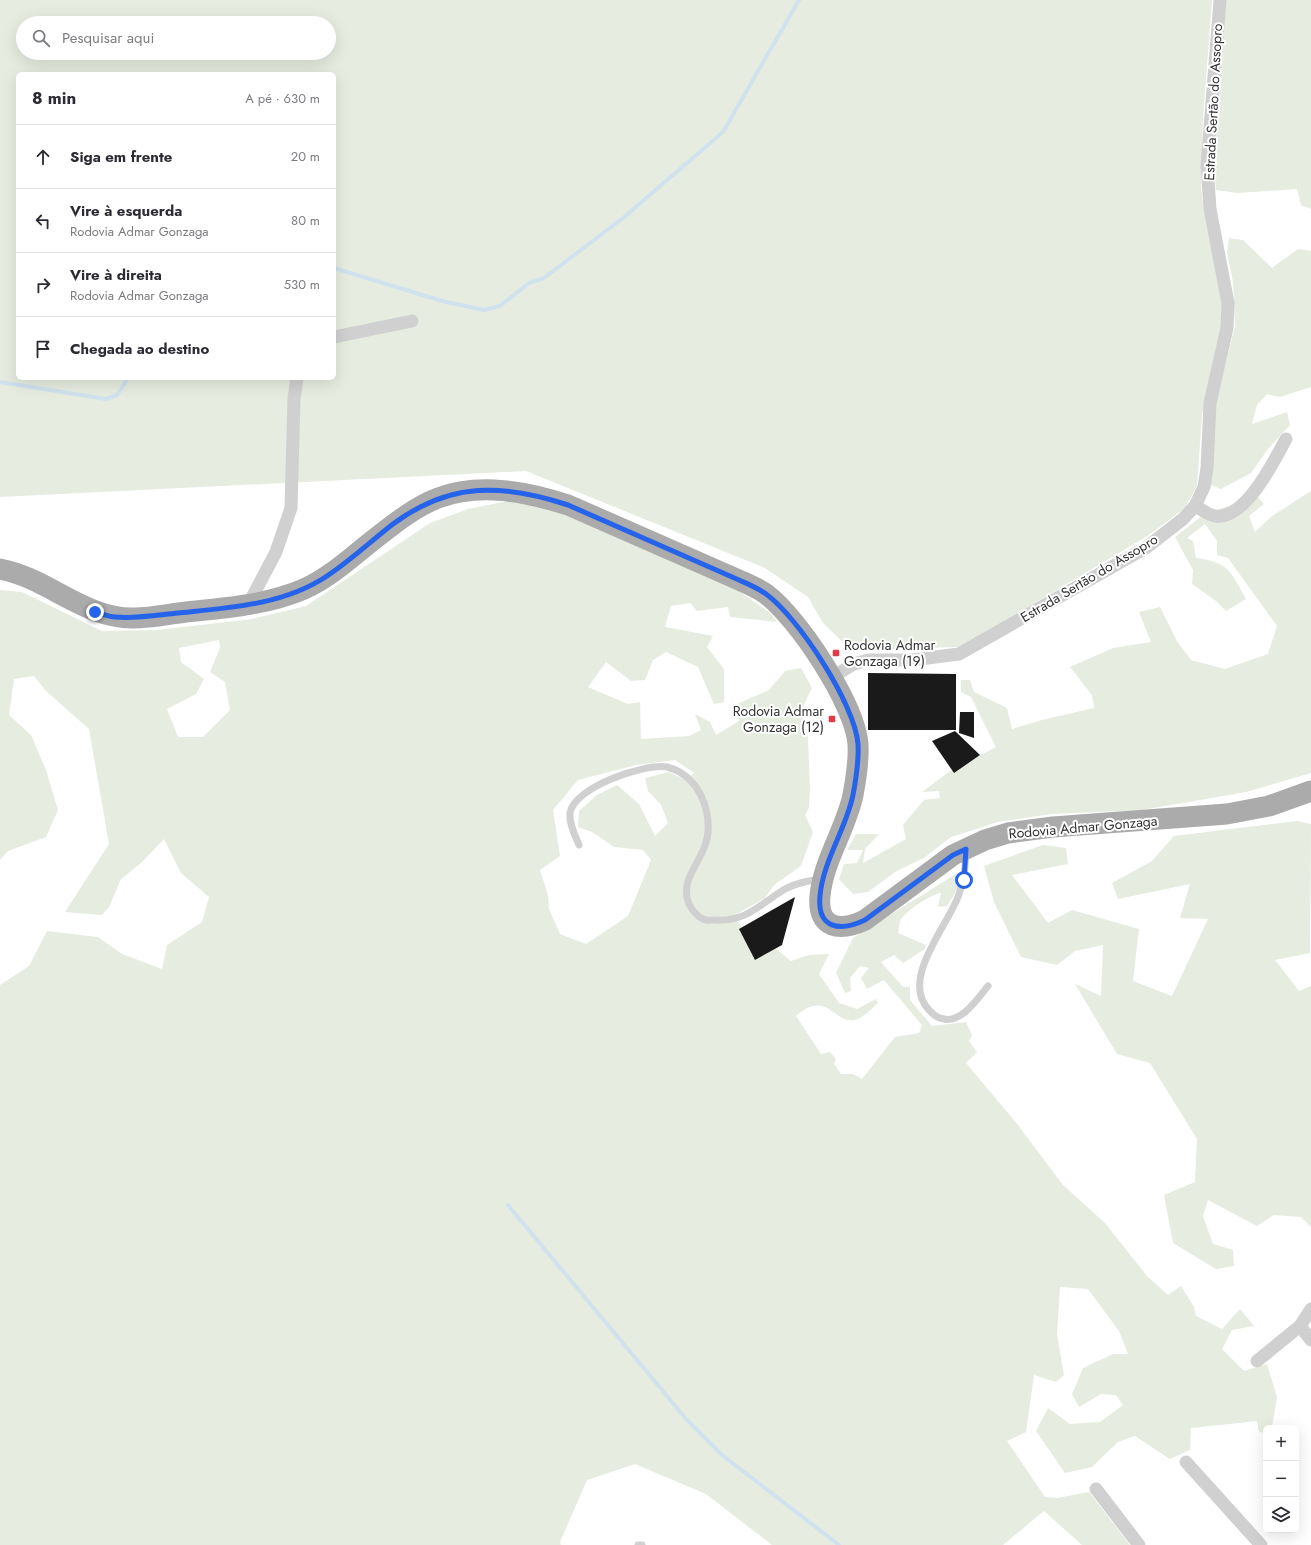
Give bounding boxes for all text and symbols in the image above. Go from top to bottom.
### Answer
search box [16,16,336,60]
street label: Estrada Sertão do Assopro [1199,23,1227,181]
icon: search [30,27,52,49]
text: Pesquisar aqui [62,27,154,49]
text: 8 min [32,86,76,110]
text: A pé · 630 m [245,89,320,108]
icon: ahead [32,146,54,168]
text: Siga em frente [70,146,172,168]
text: 20 m [291,147,320,166]
text: Vire à esquerda [70,200,182,222]
icon: left [32,210,54,232]
text: 80 m [291,211,320,230]
text: Rodovia Admar Gonzaga [70,222,209,241]
text: Vire à direita [70,264,162,286]
icon: right [32,274,54,296]
text: 530 m [284,275,320,294]
text: Rodovia Admar Gonzaga [70,286,209,305]
icon: arrive [32,338,54,360]
text: Chegada ao destino [70,338,209,360]
street label: Estrada Sertão do Assopro [1017,529,1162,627]
route end [86,603,104,621]
place label: Rodovia Admar Gonzaga (19) [844,635,936,671]
marker: Rodovia Admar Gonzaga (19) [831,648,841,658]
place label: Rodovia Admar Gonzaga (12) [733,701,824,737]
marker: Rodovia Admar Gonzaga (12) [827,714,837,724]
street label: Rodovia Admar Gonzaga [1008,811,1158,843]
route start [955,871,973,889]
map controls [1263,1425,1299,1533]
button: + [1263,1425,1299,1461]
button: − [1263,1461,1299,1497]
button: layers [1263,1497,1299,1533]

